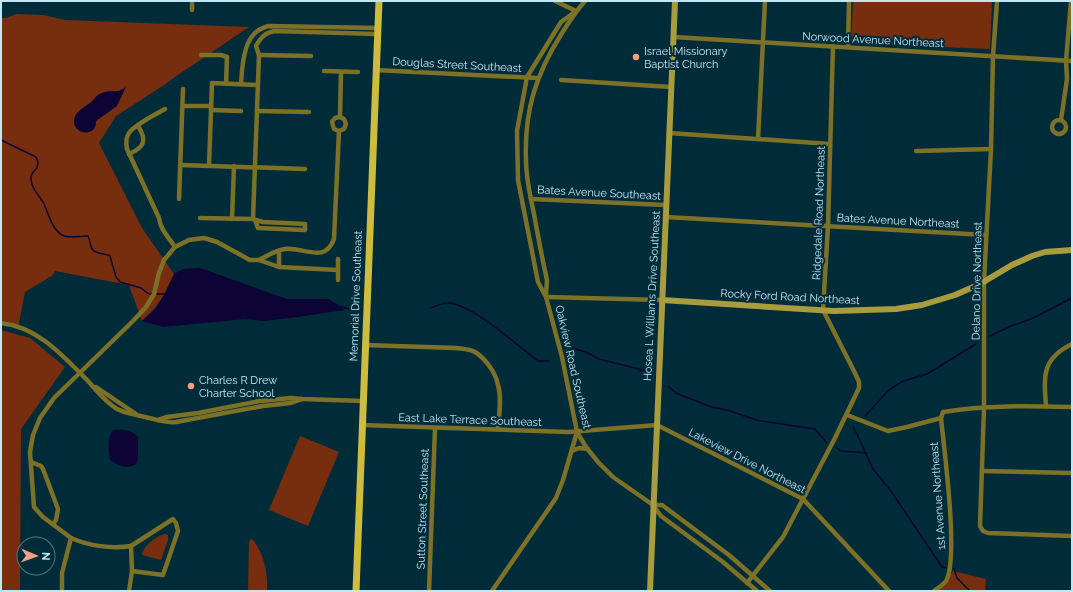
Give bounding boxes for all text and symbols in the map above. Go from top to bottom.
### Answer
street label: Norwood Avenue Northeast [802,30,944,50]
place label: Israel Missionary Baptist Church [644,45,728,71]
marker: Israel Missionary Baptist Church [631,52,641,62]
street label: Douglas Street Southeast [392,55,522,75]
street label: Ridgedale Road Northeast [810,145,828,280]
street label: Bates Avenue Southeast [537,183,661,203]
street label: Hosea L Williams Drive Southeast [641,210,663,381]
street label: Bates Avenue Northeast [836,211,960,231]
street label: Delano Drive Northeast [969,221,985,340]
street label: Memorial Drive Southeast [347,230,365,362]
street label: Rocky Ford Road Northeast [720,287,860,307]
street label: Oakview Road Southeast [552,304,594,430]
place label: Charles R Drew Charter School [199,374,277,400]
marker: Charles R Drew Charter School [186,381,196,391]
street label: East Lake Terrace Southeast [398,411,542,429]
street label: Lakeview Drive Northeast [686,426,808,496]
street label: 1st Avenue Northeast [928,441,948,550]
street label: Sutton Street Southeast [414,448,432,570]
north arrow [16,536,56,576]
text: N [39,552,52,561]

